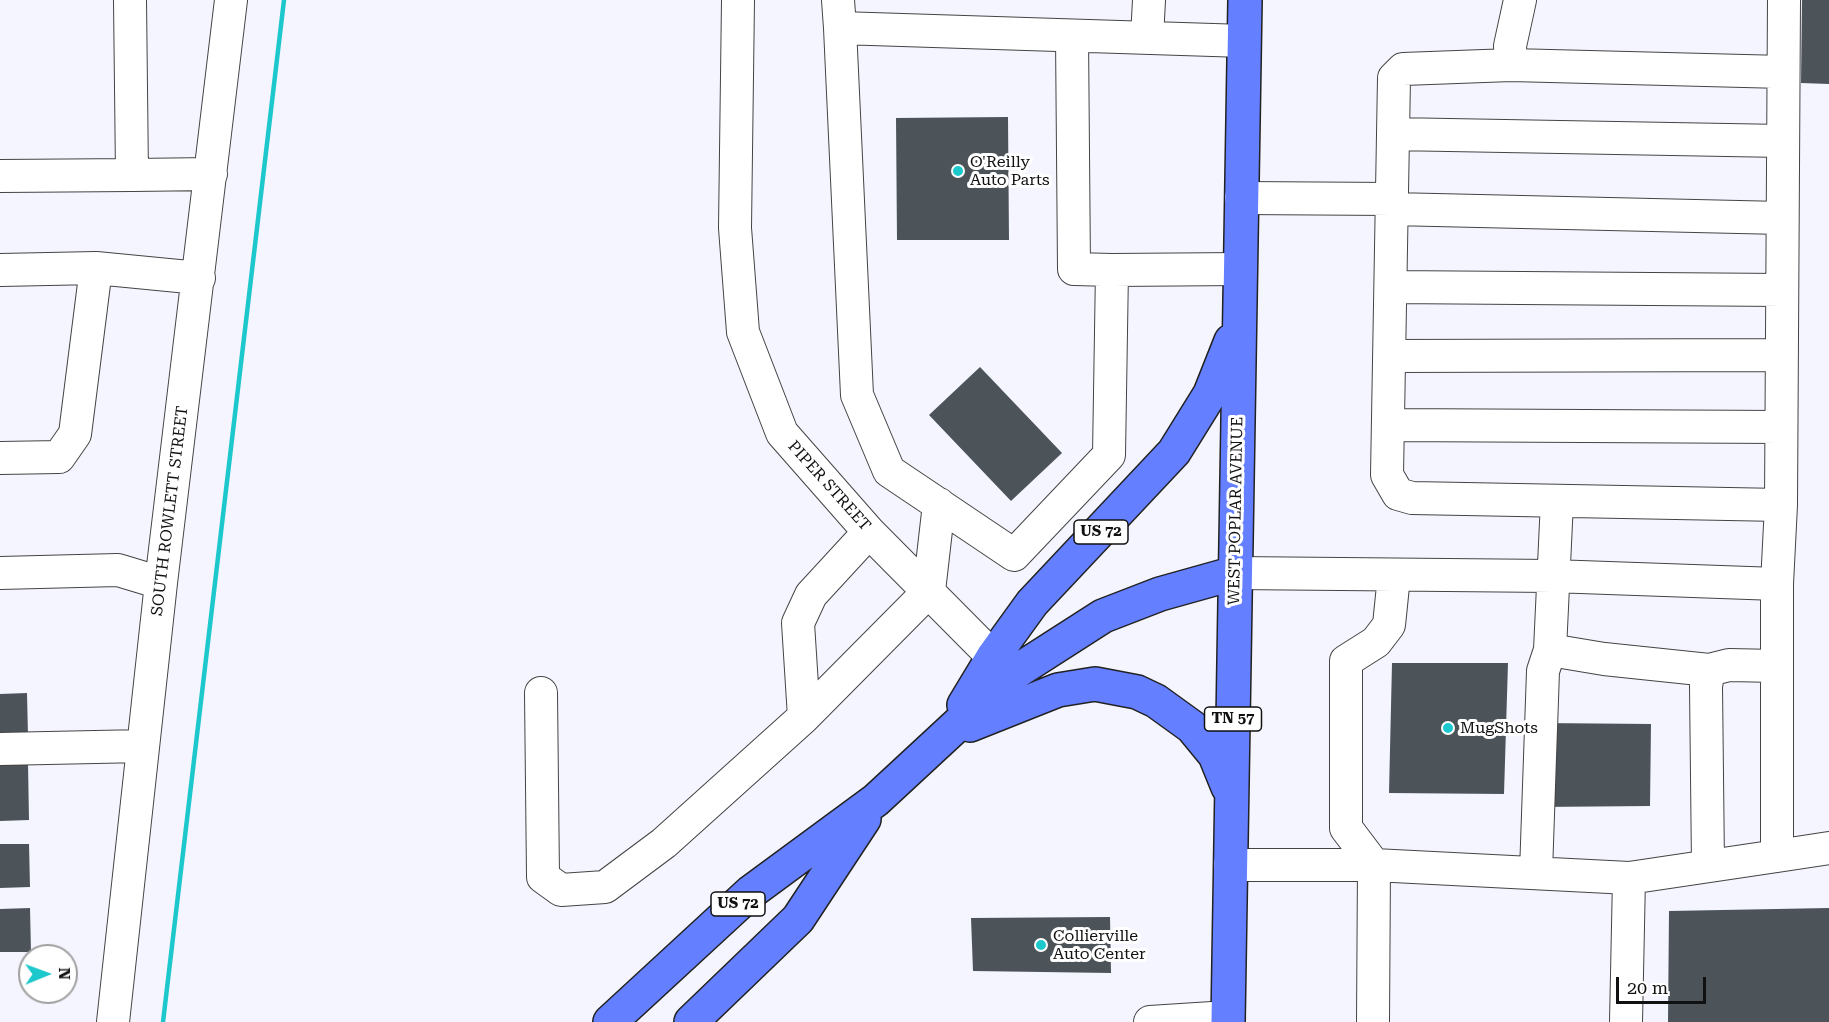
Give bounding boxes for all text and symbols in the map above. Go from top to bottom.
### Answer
place label: O'Reilly Auto Parts [970,152,1050,190]
marker: O'Reilly Auto Parts [951,164,965,178]
street label: SOUTH ROWLETT STREET [148,405,192,617]
street label: WEST POPLAR AVENUE [1225,417,1247,605]
street label: PIPER STREET [784,437,874,535]
road number: US 72 [1074,520,1128,544]
road number: TN 57 [1204,707,1262,731]
place label: MugShots [1460,718,1538,738]
marker: MugShots [1441,721,1455,735]
road number: US 72 [711,892,765,916]
place label: Collierville Auto Center [1053,926,1146,964]
marker: Collierville Auto Center [1034,938,1048,952]
north arrow [18,944,78,1004]
scale bar [1619,965,1709,1003]
text: N [55,967,74,980]
text: 20 m [1627,977,1668,998]

